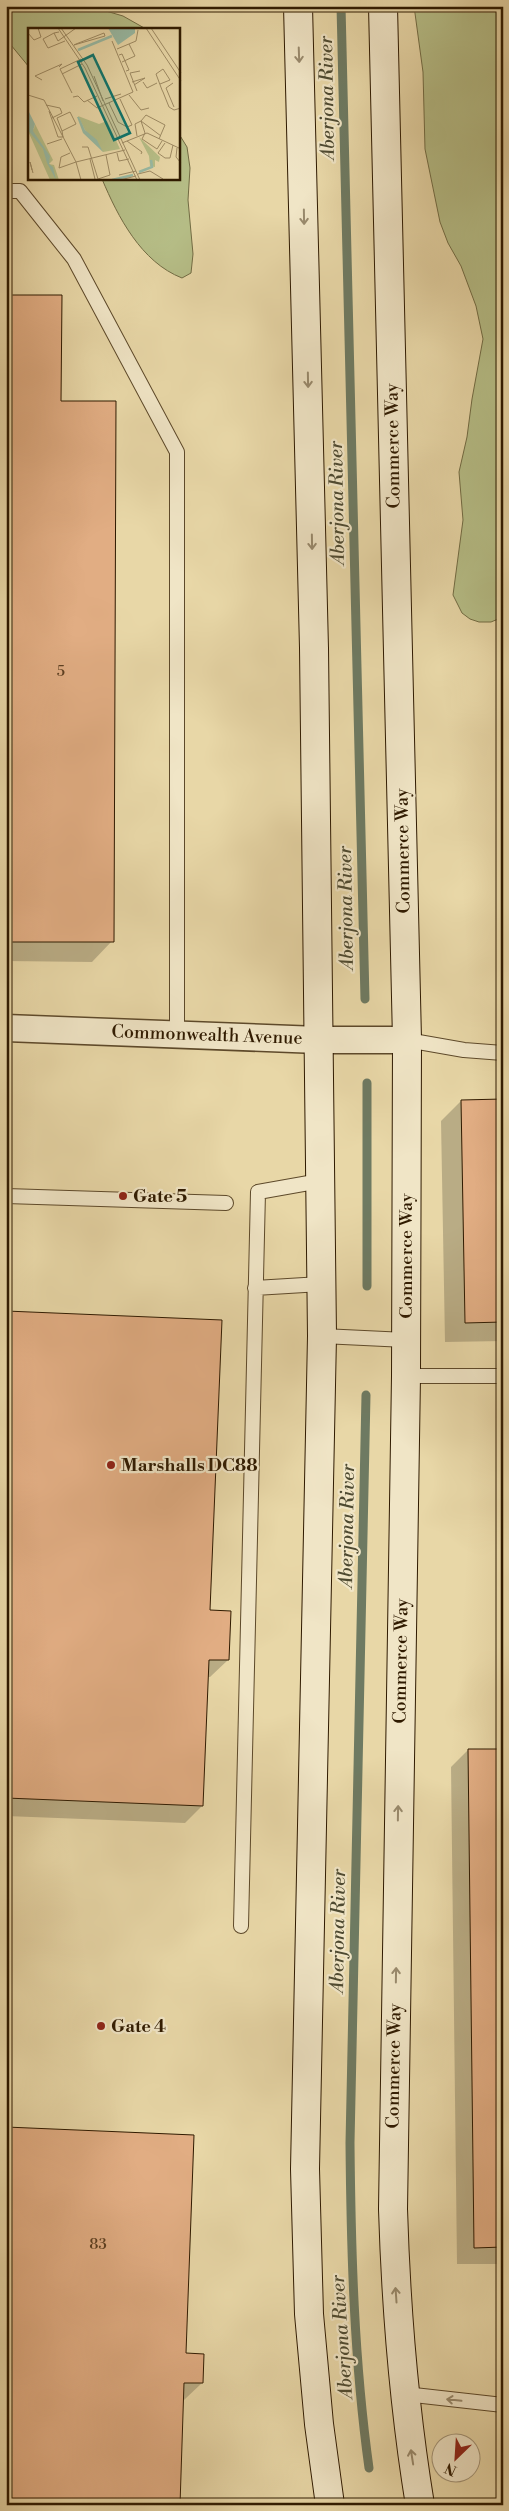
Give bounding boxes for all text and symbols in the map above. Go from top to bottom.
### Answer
inset map [28,28,180,180]
water label: Aberjona River [314,35,340,162]
one-way arrow [295,47,304,63]
one-way arrow [299,209,308,225]
one-way arrow [303,372,312,388]
street label: Commerce Way [380,383,406,509]
water label: Aberjona River [324,440,350,567]
one-way arrow [307,534,317,550]
house number: 5 [57,662,65,681]
street label: Commerce Way [390,788,416,914]
water label: Aberjona River [333,845,359,972]
street label: Commonwealth Avenue [111,1020,303,1050]
place label: Gate 5 [133,1185,187,1208]
marker: Gate 5 [117,1190,129,1202]
street label: Commerce Way [395,1193,418,1319]
place label: Marshalls DC88 [121,1454,258,1477]
marker: Marshalls DC88 [105,1459,117,1471]
water label: Aberjona River [334,1463,360,1590]
street label: Commerce Way [388,1598,414,1724]
one-way arrow [394,1805,403,1821]
water label: Aberjona River [325,1868,351,1995]
one-way arrow [391,1967,401,1984]
street label: Commerce Way [381,2003,407,2129]
place label: Gate 4 [111,2015,166,2038]
marker: Gate 4 [95,2020,107,2032]
house number: 83 [89,2235,107,2254]
water label: Aberjona River [326,2273,358,2402]
one-way arrow [391,2287,401,2303]
one-way arrow [447,2395,463,2405]
north arrow [432,2434,482,2484]
one-way arrow [407,2449,417,2465]
text: N [442,2458,460,2479]

